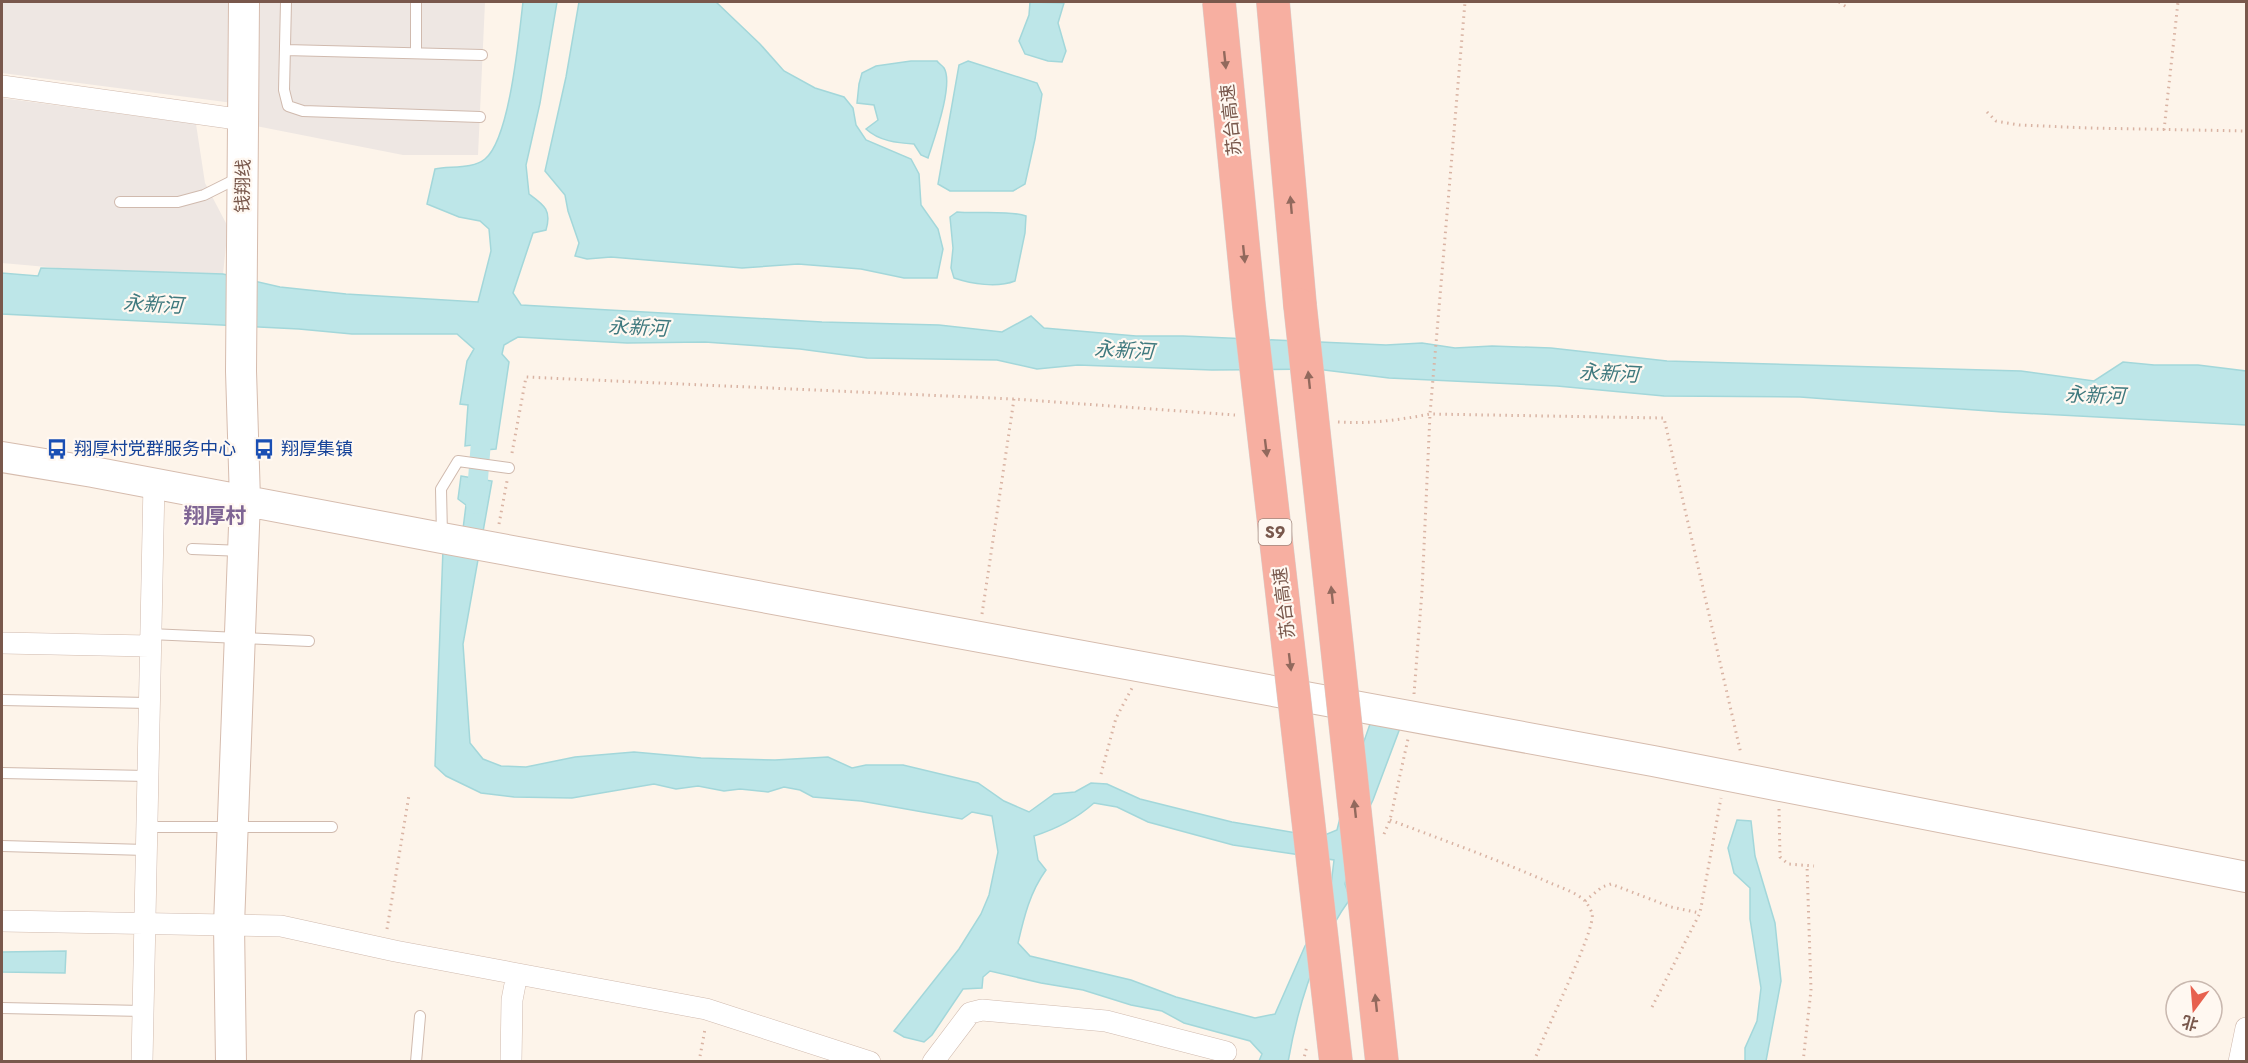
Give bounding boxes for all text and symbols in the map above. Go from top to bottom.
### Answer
one-way arrow [1220,50,1230,69]
street label: 苏台高速 [1214,83,1248,157]
street label: 钱翔线 [230,159,256,213]
one-way arrow [1286,195,1296,214]
one-way arrow [1239,244,1249,263]
water label: 永新河 [122,288,188,321]
water label: 永新河 [607,311,673,344]
water label: 永新河 [1093,334,1159,367]
water label: 永新河 [1578,357,1644,390]
one-way arrow [1304,370,1313,389]
water label: 永新河 [2064,380,2129,411]
place label: 翔厚村党群服务中心 [74,436,236,462]
place label: 翔厚集镇 [281,436,353,462]
bus stop icon: 翔厚村党群服务中心 [45,437,69,461]
bus stop icon: 翔厚集镇 [252,437,276,461]
one-way arrow [1261,438,1270,457]
district label: 翔厚村 [184,501,247,531]
road number: S9 [1258,519,1292,545]
street label: 苏台高速 [1267,566,1301,640]
one-way arrow [1327,585,1337,604]
one-way arrow [1286,653,1295,672]
one-way arrow [1350,800,1360,819]
north arrow [2164,979,2224,1039]
one-way arrow [1371,994,1381,1013]
text: 北 [2179,1010,2201,1036]

